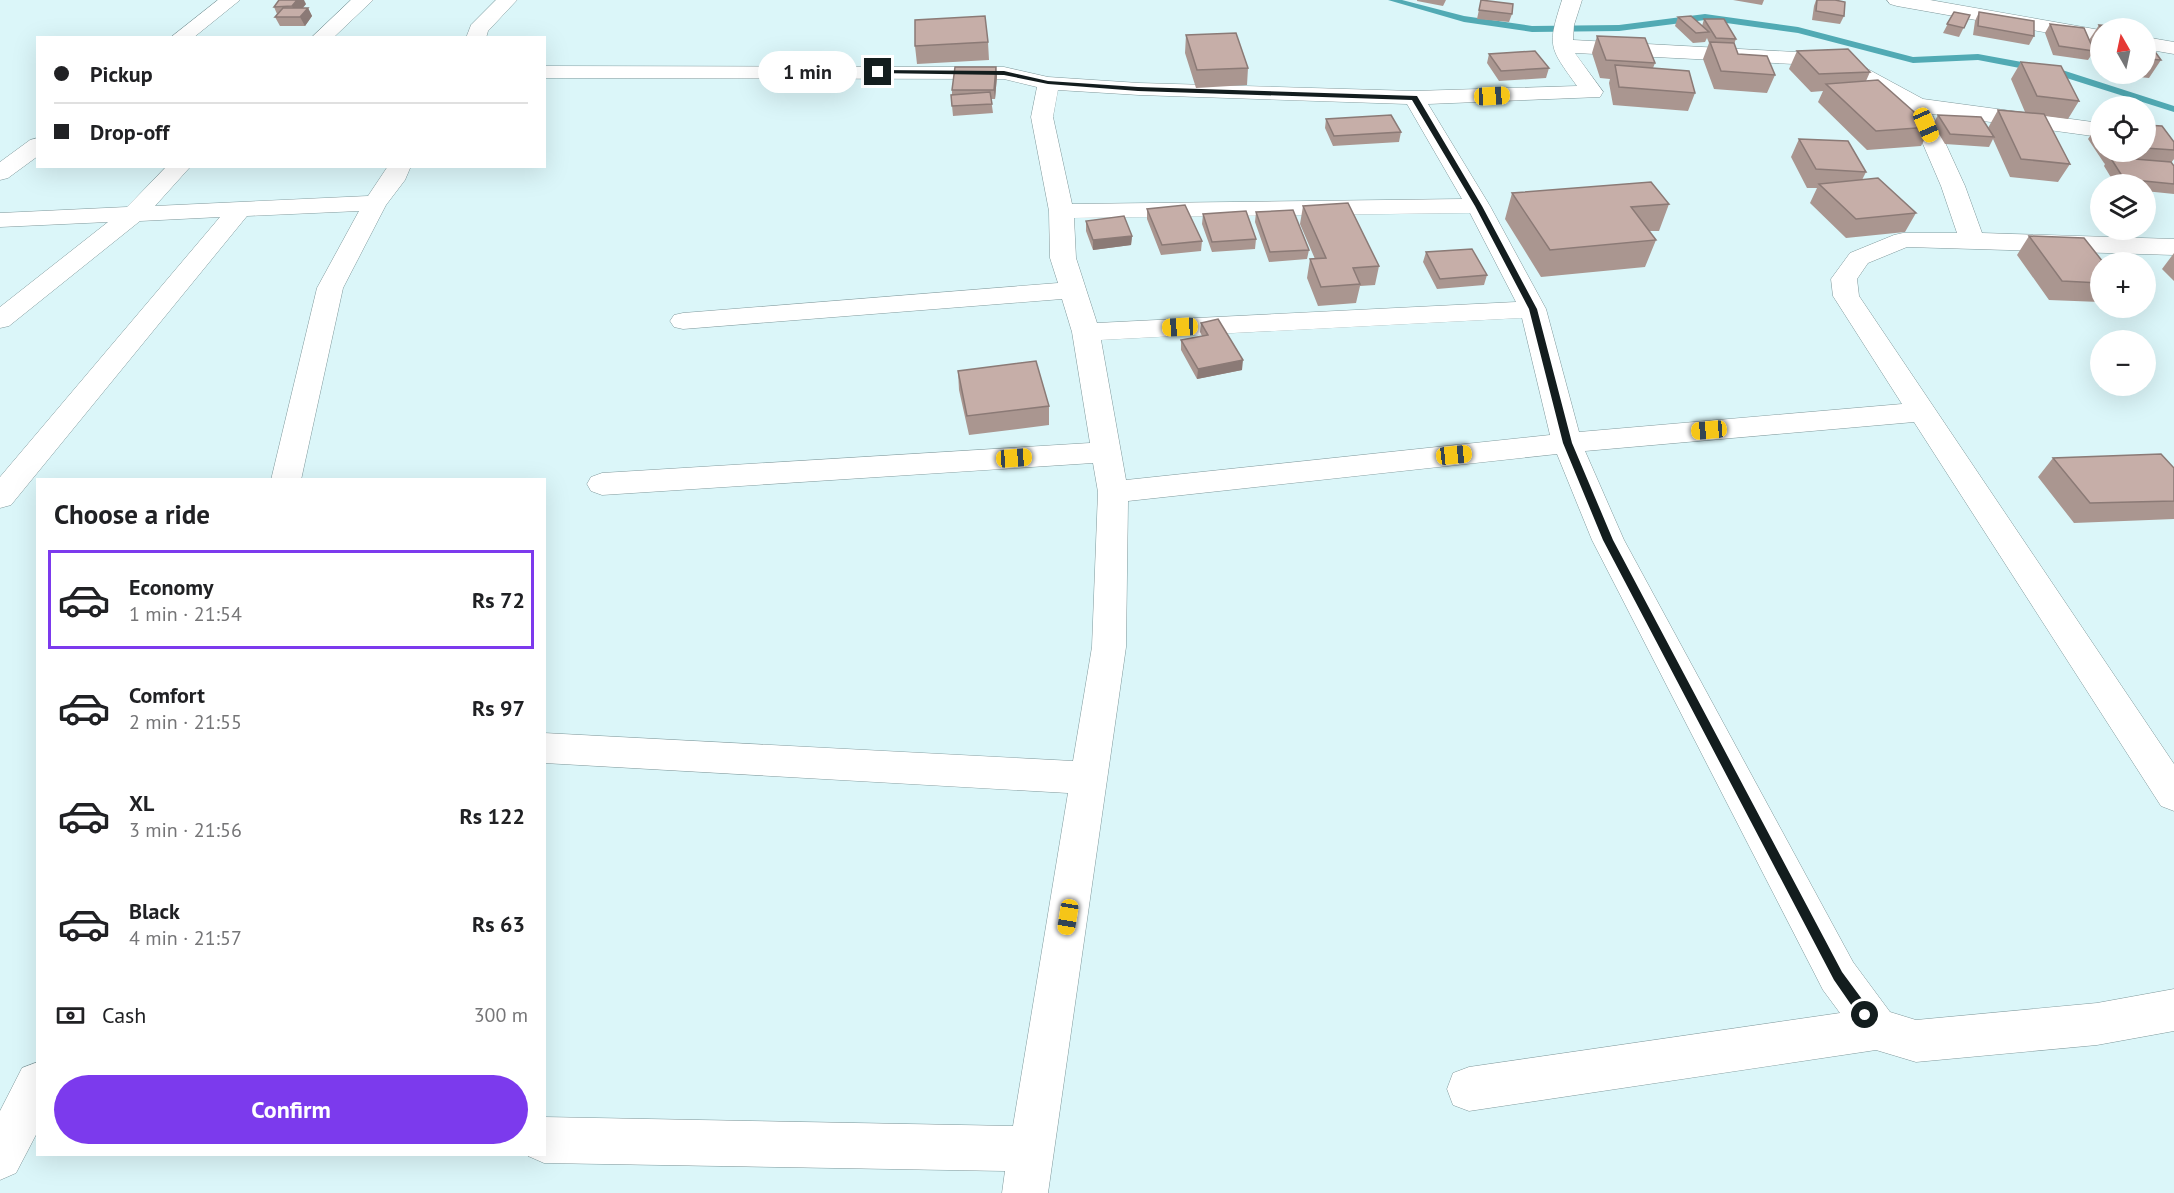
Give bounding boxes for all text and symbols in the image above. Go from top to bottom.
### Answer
north arrow [2090,18,2156,84]
map controls [2090,18,2156,396]
callout: 1 min [758,51,857,93]
route end [864,58,891,85]
text: 1 min [783,59,832,85]
text: Pickup [90,60,153,88]
car [1474,86,1510,106]
button: locate [2090,96,2156,162]
car [1910,105,1942,145]
text: Drop-off [90,118,169,146]
button: layers [2090,174,2156,240]
button: + [2090,252,2156,318]
car [1162,317,1198,337]
button: − [2090,330,2156,396]
car [1690,419,1728,441]
car [1435,444,1473,466]
car [995,448,1033,468]
text: Choose a ride [54,497,210,531]
icon: car [57,573,111,627]
text: Economy [129,573,213,601]
text: Rs 72 [472,586,525,614]
text: 1 min · 21:54 [129,601,242,627]
icon: car [57,681,111,735]
text: Comfort [129,681,205,709]
text: Rs 97 [472,694,525,722]
text: 2 min · 21:55 [129,709,242,735]
icon: car [57,789,111,843]
text: XL [129,789,154,817]
text: Rs 122 [459,802,525,830]
text: 3 min · 21:56 [129,817,242,843]
icon: car [57,897,111,951]
text: Black [129,897,180,925]
car [1056,898,1080,936]
text: Rs 63 [472,910,525,938]
text: 4 min · 21:57 [129,925,242,951]
icon: cash [54,999,87,1032]
text: Cash [102,1001,146,1029]
route start [1851,1001,1878,1028]
text: 300 m [474,1002,528,1028]
button: Confirm [54,1075,528,1144]

